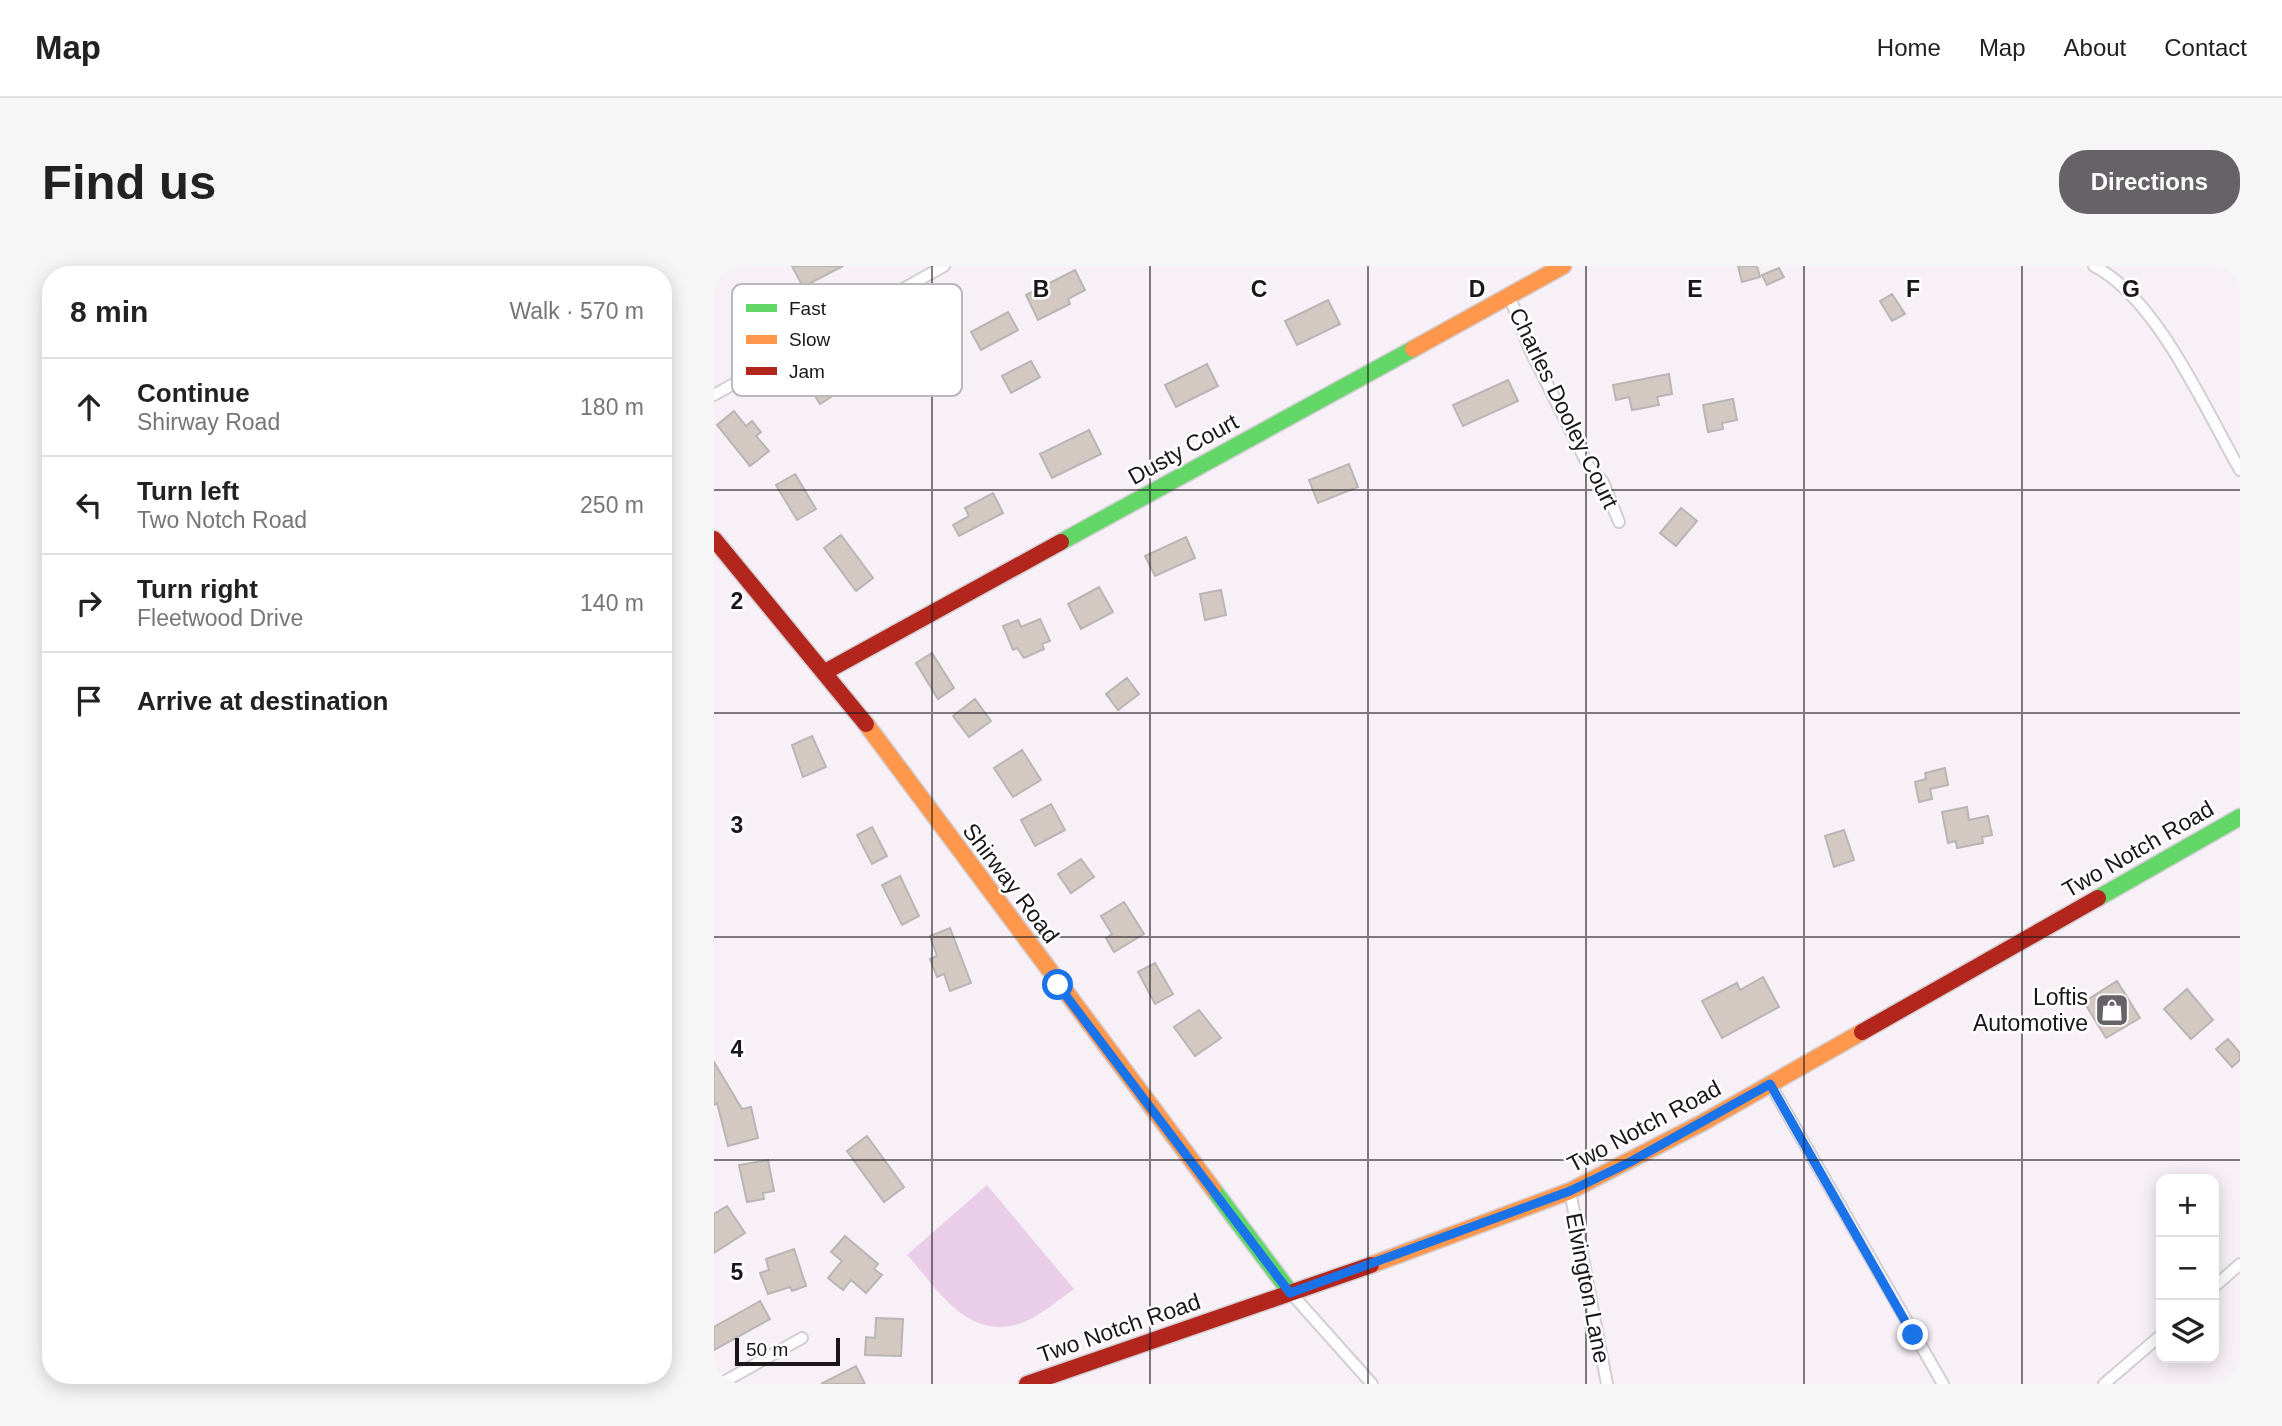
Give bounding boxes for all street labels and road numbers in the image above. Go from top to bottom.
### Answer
street label: Charles Dooley Court [1504,303,1624,513]
street label: Dusty Court [1124,408,1243,490]
street label: Two Notch Road [2058,795,2218,903]
street label: Shirway Road [958,818,1064,948]
street label: Two Notch Road [1563,1075,1725,1177]
street label: Elvington Lane [1561,1211,1615,1365]
street label: Two Notch Road [1034,1288,1204,1368]

